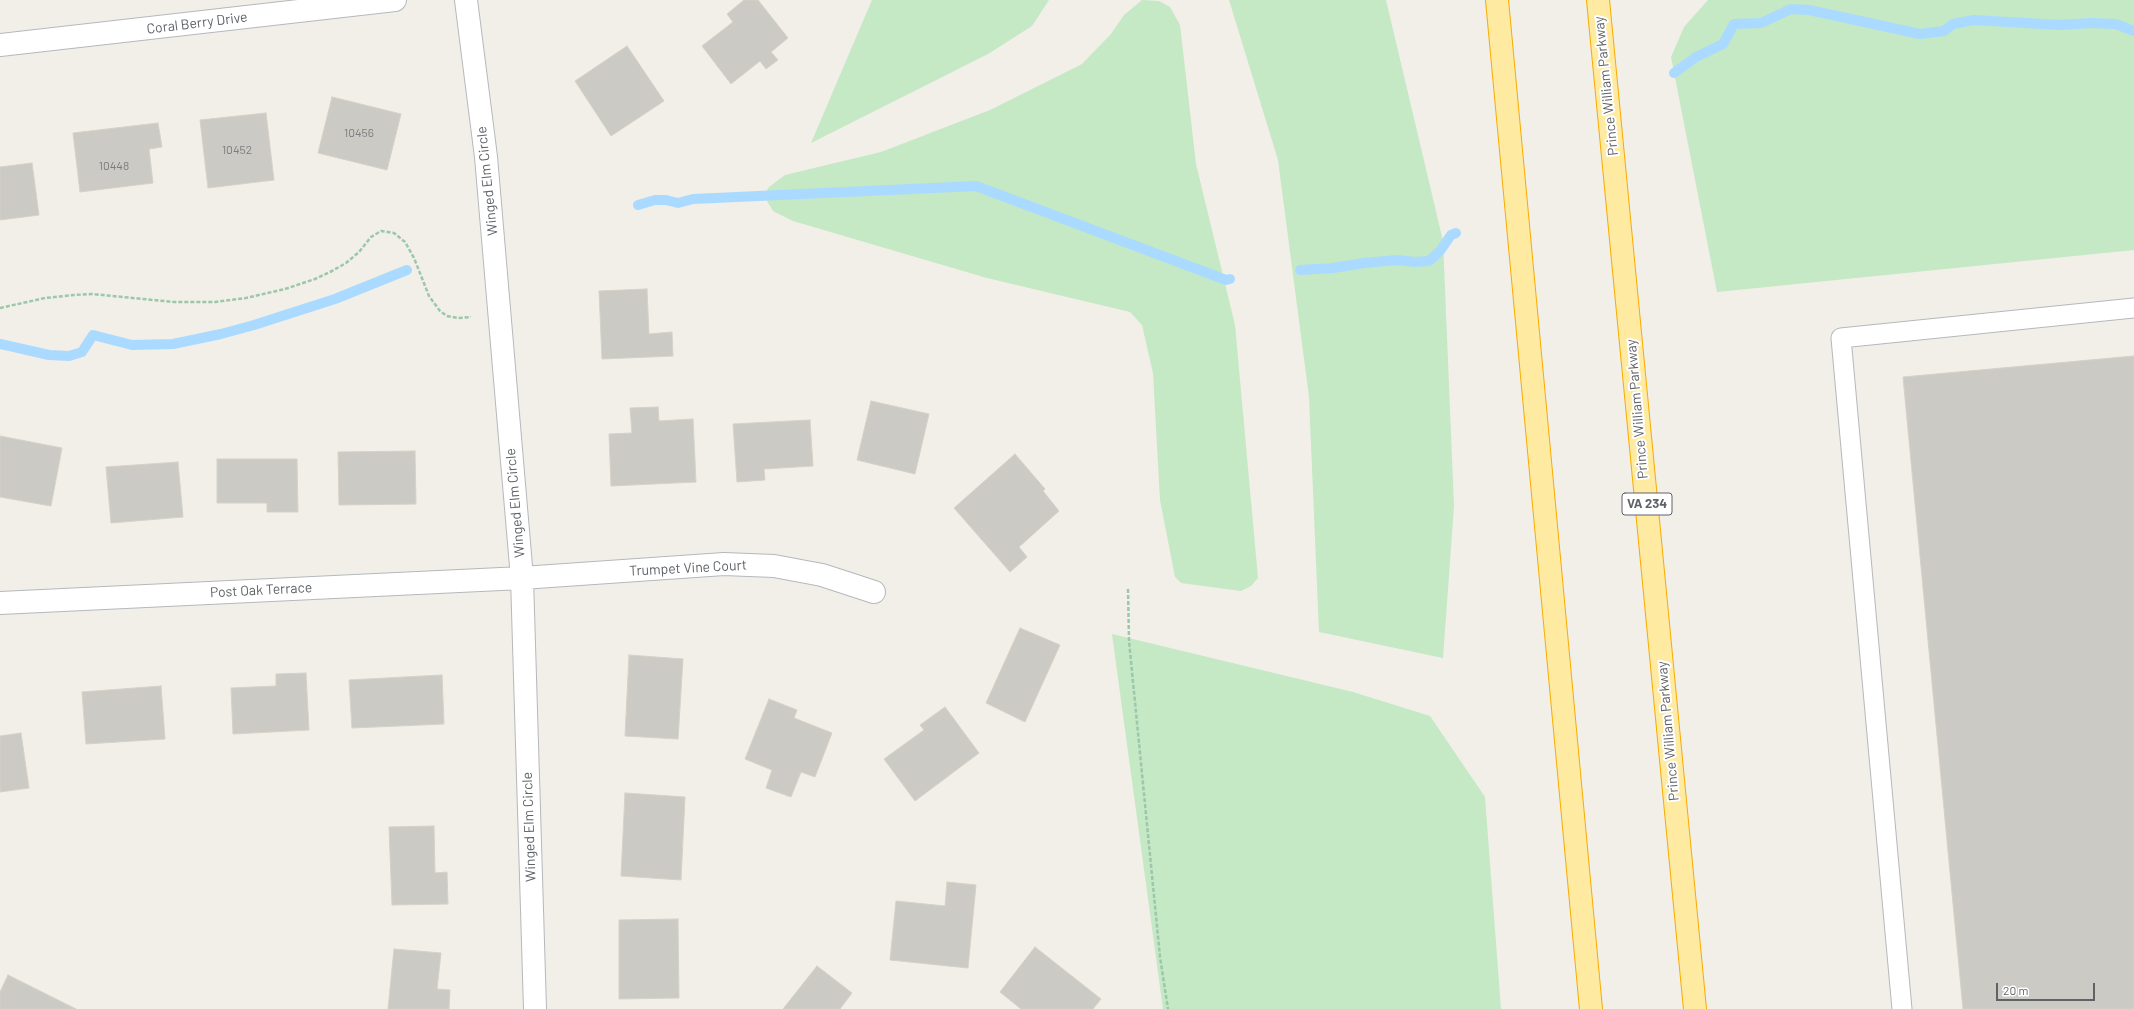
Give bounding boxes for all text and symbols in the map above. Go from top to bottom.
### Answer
street label: Coral Berry Drive [146,8,248,38]
street label: Prince William Parkway [1590,15,1622,157]
street label: Winged Elm Circle [473,125,501,237]
house number: 10456 [344,126,374,140]
house number: 10452 [222,143,252,157]
house number: 10448 [99,159,129,173]
street label: Prince William Parkway [1623,338,1651,480]
street label: Winged Elm Circle [502,448,528,558]
road number: VA 234 [1622,493,1672,515]
street label: Trumpet Vine Court [629,557,747,579]
street label: Post Oak Terrace [209,579,313,601]
street label: Prince William Parkway [1654,660,1682,802]
street label: Winged Elm Circle [519,772,539,882]
scale bar [1998,975,2097,1001]
text: 20 m [2003,983,2029,997]

